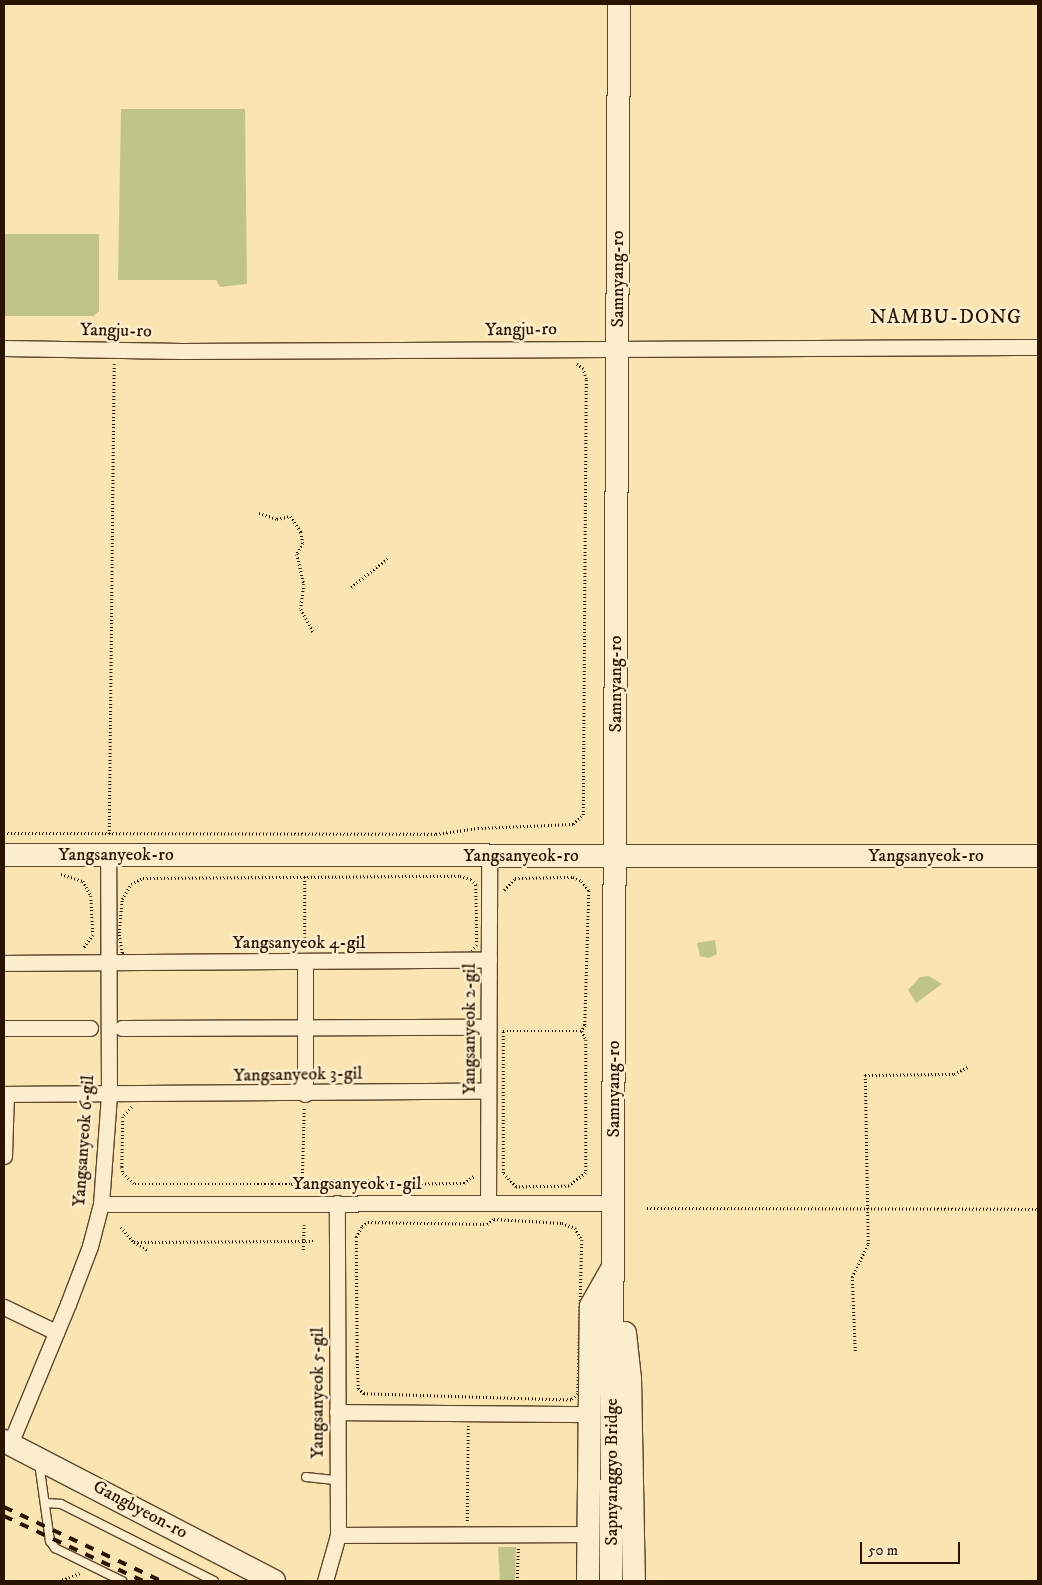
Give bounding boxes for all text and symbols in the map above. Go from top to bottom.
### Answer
street label: Samnyang-ro [607,230,629,328]
district label: NAMBU-DONG [869,305,1023,329]
street label: Yangju-ro [485,319,557,341]
street label: Yangju-ro [80,320,152,342]
street label: Samnyang-ro [605,635,627,733]
street label: Yangsanyeok-ro [58,844,174,866]
street label: Yangsanyeok-ro [463,845,579,867]
street label: Yangsanyeok-ro [868,845,984,867]
street label: Yangsanyeok 4-gil [233,932,365,954]
street label: Yangsanyeok 2-gil [459,963,481,1095]
street label: Samnyang-ro [603,1040,625,1138]
street label: Yangsanyeok 3-gil [233,1063,363,1087]
street label: Yangsanyeok 6-gil [69,1074,99,1208]
street label: Yangsanyeok 1-gil [292,1173,422,1195]
street label: Yangsanyeok 5-gil [307,1327,329,1459]
street label: Sapnyanggyo Bridge [601,1398,623,1546]
street label: Gangbyeon-ro [89,1476,191,1544]
scale bar [862,1532,962,1564]
text: 50 m [868,1541,898,1560]

